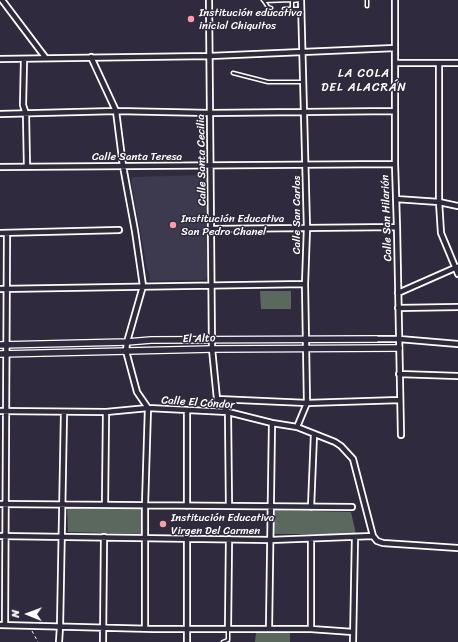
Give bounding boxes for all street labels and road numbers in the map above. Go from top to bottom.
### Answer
street label: Calle Santa Cecilia [195,114,209,206]
street label: Calle Santa Teresa [92,150,182,164]
street label: Calle San Hilarión [379,174,395,262]
street label: Calle San Carlos [290,176,304,254]
street label: El Alto [182,332,216,346]
street label: Calle El Cóndor [161,394,235,412]

